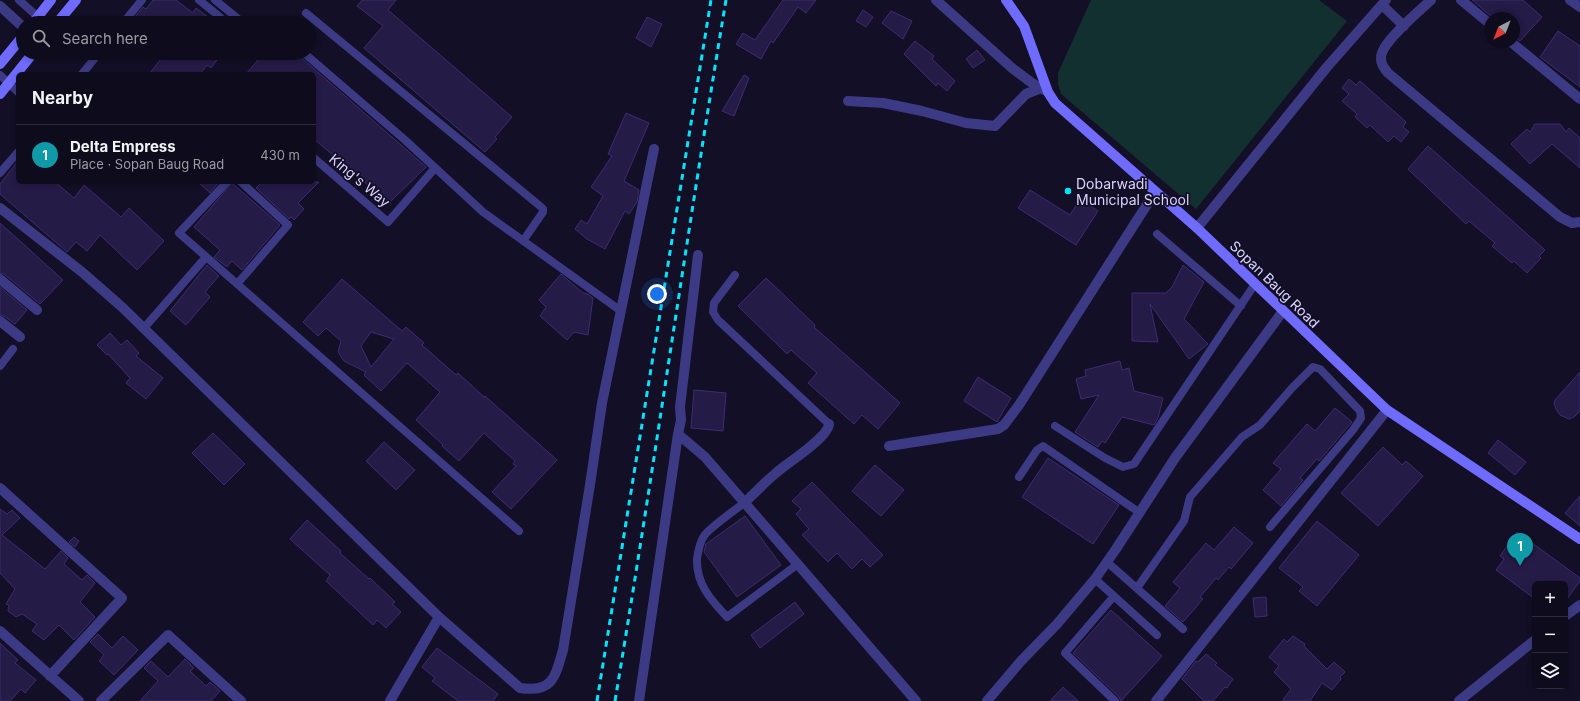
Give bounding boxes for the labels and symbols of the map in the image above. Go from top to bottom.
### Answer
north arrow [1484,12,1520,48]
street label: King's Way [326,150,394,210]
place label: Dobarwadi Municipal School [1076,175,1189,208]
marker: Dobarwadi Municipal School [1063,186,1073,196]
street label: Sopan Baug Road [1227,237,1323,331]
your location [647,284,667,304]
pin: 1 [1507,533,1533,566]

